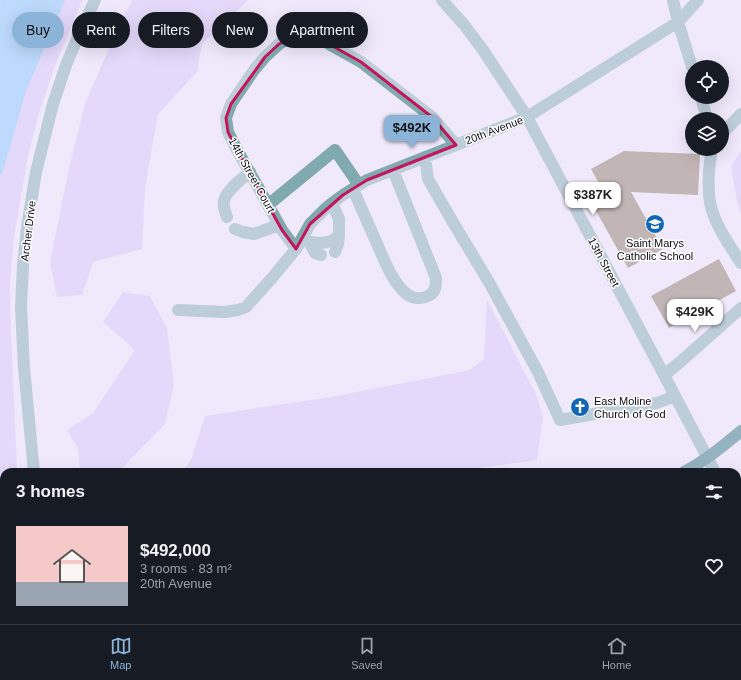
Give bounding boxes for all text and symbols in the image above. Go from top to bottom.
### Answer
chip: Buy [12,12,64,48]
chip: Rent [72,12,130,48]
chip: Filters [138,12,204,48]
chip: New [212,12,268,48]
chip: Apartment [276,12,368,48]
map controls [685,60,729,156]
button: locate [685,60,729,104]
button: layers [685,112,729,156]
street label: 20th Avenue [463,113,525,147]
pin: $492K [384,115,440,149]
text: $492K [393,120,431,135]
street label: 14th Street Court [226,135,278,215]
pin: $387K [565,182,621,216]
text: $387K [574,187,612,202]
street label: Archer Drive [18,200,38,262]
school or university icon: Saint Marys Catholic School [644,213,666,235]
street label: 13th Street [586,235,622,289]
place label: Saint Marys Catholic School [617,237,693,262]
pin: $429K [667,299,723,333]
text: $429K [676,304,714,319]
place label: East Moline Church of God [594,395,666,420]
church icon: East Moline Church of God [569,396,591,418]
icon: filters [703,481,725,503]
text: 3 homes [16,482,85,501]
text: $492,000 [140,541,211,560]
icon: home [48,542,96,590]
icon: heart [703,555,725,577]
text: 3 rooms · 83 m² [140,561,232,576]
text: 20th Avenue [140,576,212,591]
tab: Map [110,635,132,671]
tab: Saved [351,635,382,671]
tab: Home [602,635,631,671]

